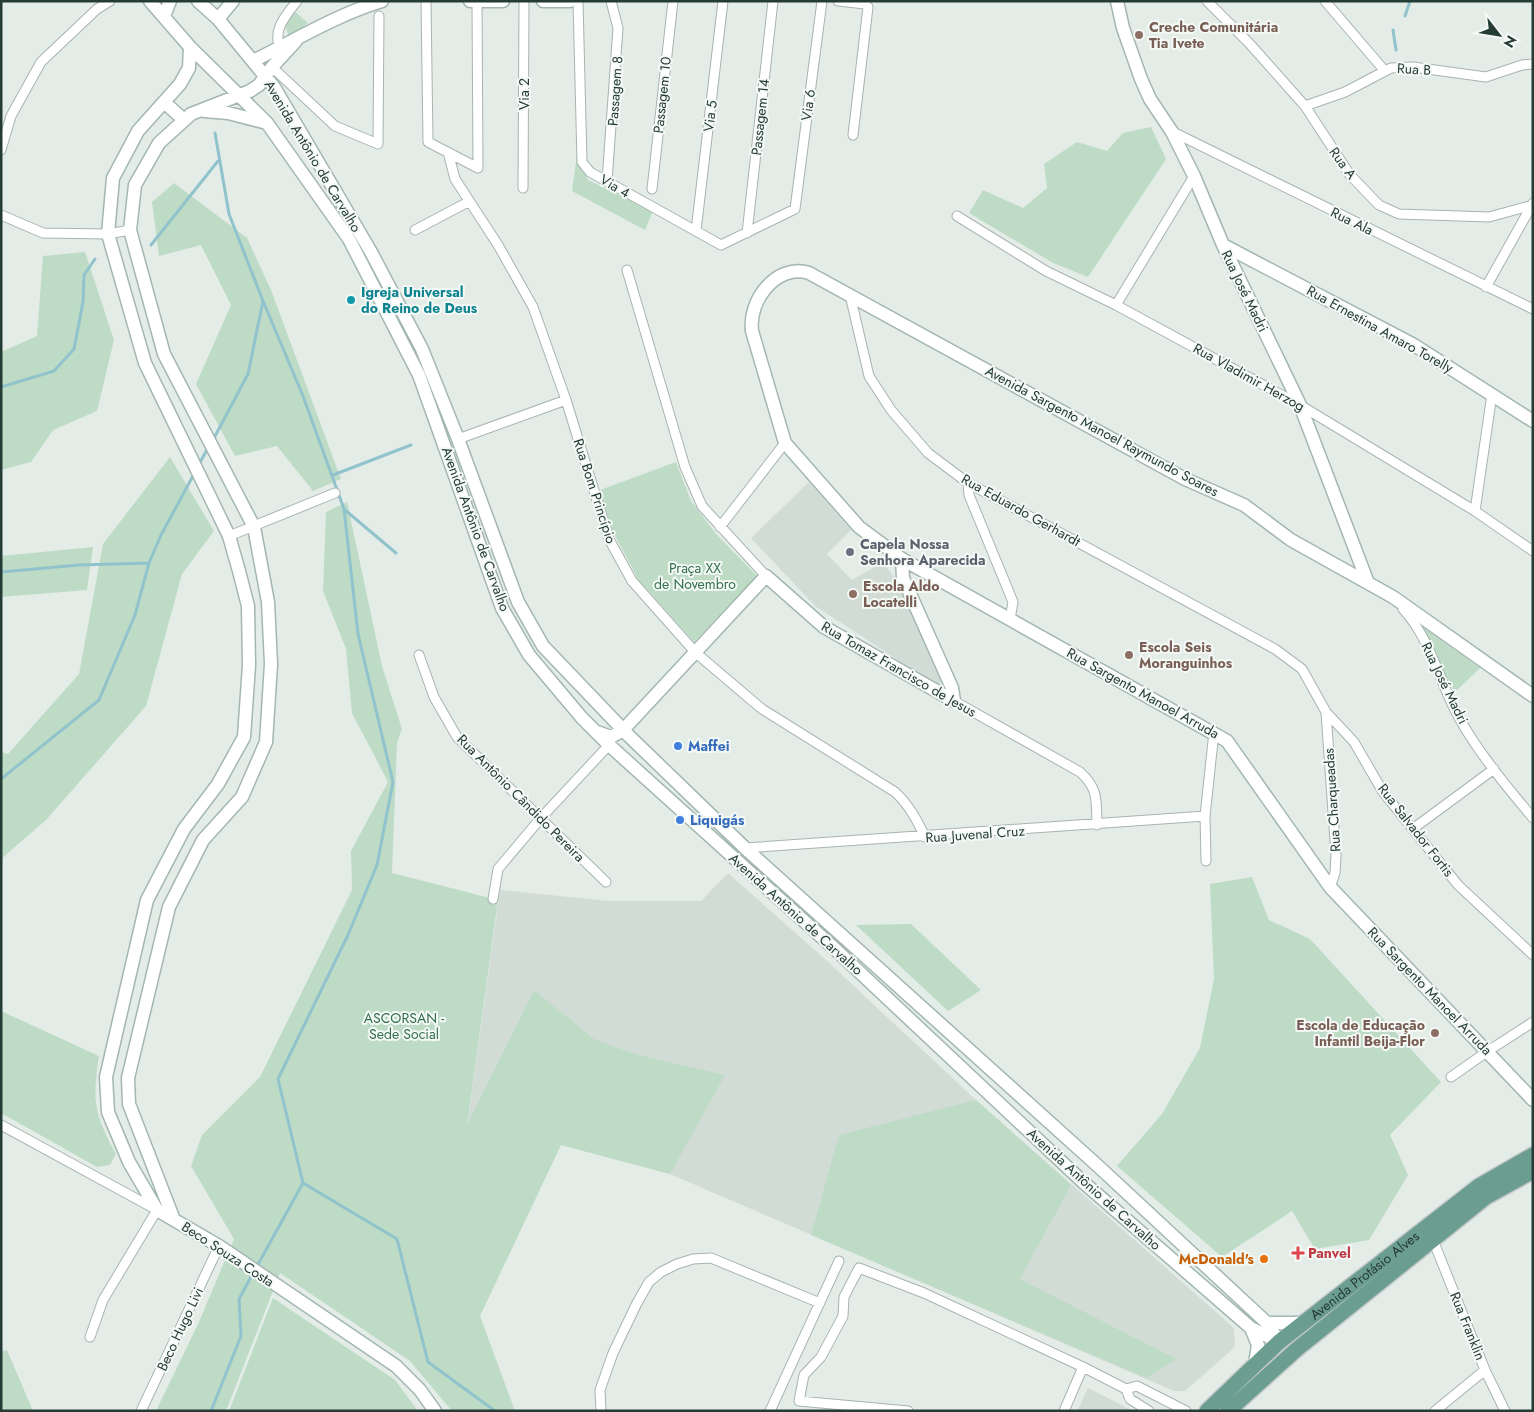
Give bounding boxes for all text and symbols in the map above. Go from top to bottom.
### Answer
north arrow [1474,10,1524,60]
place label: Creche Comunitária Tia Ivete [1149,17,1278,53]
marker: Creche Comunitária Tia Ivete [1133,29,1145,41]
text: N [1499,32,1522,52]
street label: Passagem 8 [603,55,627,127]
street label: Passagem 10 [648,56,676,134]
street label: Rua B [1397,58,1432,80]
street label: Avenida Antônio de Carvalho [260,76,367,236]
street label: Via 2 [514,78,534,110]
street label: Passagem 14 [746,78,774,156]
street label: Via 6 [796,88,820,122]
street label: Via 5 [698,99,722,133]
street label: Rua A [1325,143,1362,184]
street label: Via 4 [596,169,634,203]
street label: Rua Ala [1327,202,1377,240]
street label: Rua José Madri [1217,247,1273,335]
street label: Rua Ernestina Amaro Torelly [1303,280,1458,378]
place label: Igreja Universal do Reino de Deus [361,282,478,318]
marker: Igreja Universal do Reino de Deus [345,294,357,306]
street label: Rua Vladimir Herzog [1190,338,1308,416]
street label: Avenida Sargento Manoel Raymundo Soares [982,361,1223,501]
street label: Rua Bom Princípio [569,436,622,546]
street label: Avenida Antônio de Carvalho [437,444,515,615]
street label: Rua Eduardo Gerhardt [958,469,1085,551]
place label: Capela Nossa Senhora Aparecida [860,534,986,570]
marker: Capela Nossa Senhora Aparecida [844,546,856,558]
park label: Praça XX de Novembro [654,558,736,594]
place label: Escola Aldo Locatelli [863,576,940,612]
marker: Escola Aldo Locatelli [847,588,859,600]
street label: Rua Tomaz Francisco de Jesus [818,616,980,722]
place label: Escola Seis Moranguinhos [1139,637,1233,673]
street label: Rua José Madri [1417,639,1473,727]
street label: Rua Sargento Manoel Arruda [1063,643,1223,743]
marker: Escola Seis Moranguinhos [1123,649,1135,661]
street label: Rua Antônio Cândido Pereira [453,730,589,866]
place label: Maffei [688,736,730,756]
marker: Maffei [672,740,684,752]
street label: Rua Charqueadas [1318,747,1346,853]
street label: Rua Salvador Fortis [1373,779,1459,881]
place label: Liquigás [690,810,745,830]
marker: Liquigás [674,814,686,826]
street label: Rua Juvenal Cruz [925,821,1026,847]
street label: Avenida Antônio de Carvalho [725,848,868,980]
street label: Rua Sargento Manoel Arruda [1363,922,1497,1060]
park label: ASCORSAN - Sede Social [364,1008,444,1044]
place label: Escola de Educação Infantil Beija-Flor [1296,1015,1425,1051]
marker: Escola de Educação Infantil Beija-Flor [1429,1027,1441,1039]
street label: Avenida Antônio de Carvalho [1023,1123,1166,1255]
street label: Beco Souza Costa [178,1217,278,1291]
street label: Avenida Protásio Alves [1305,1226,1424,1324]
place label: Panvel [1308,1243,1351,1263]
marker: Panvel [1292,1247,1304,1259]
place label: McDonald's [1179,1249,1255,1269]
marker: McDonald's [1258,1253,1270,1265]
street label: Beco Hugo Livi [152,1284,208,1374]
street label: Rua Franklin [1445,1289,1491,1363]

